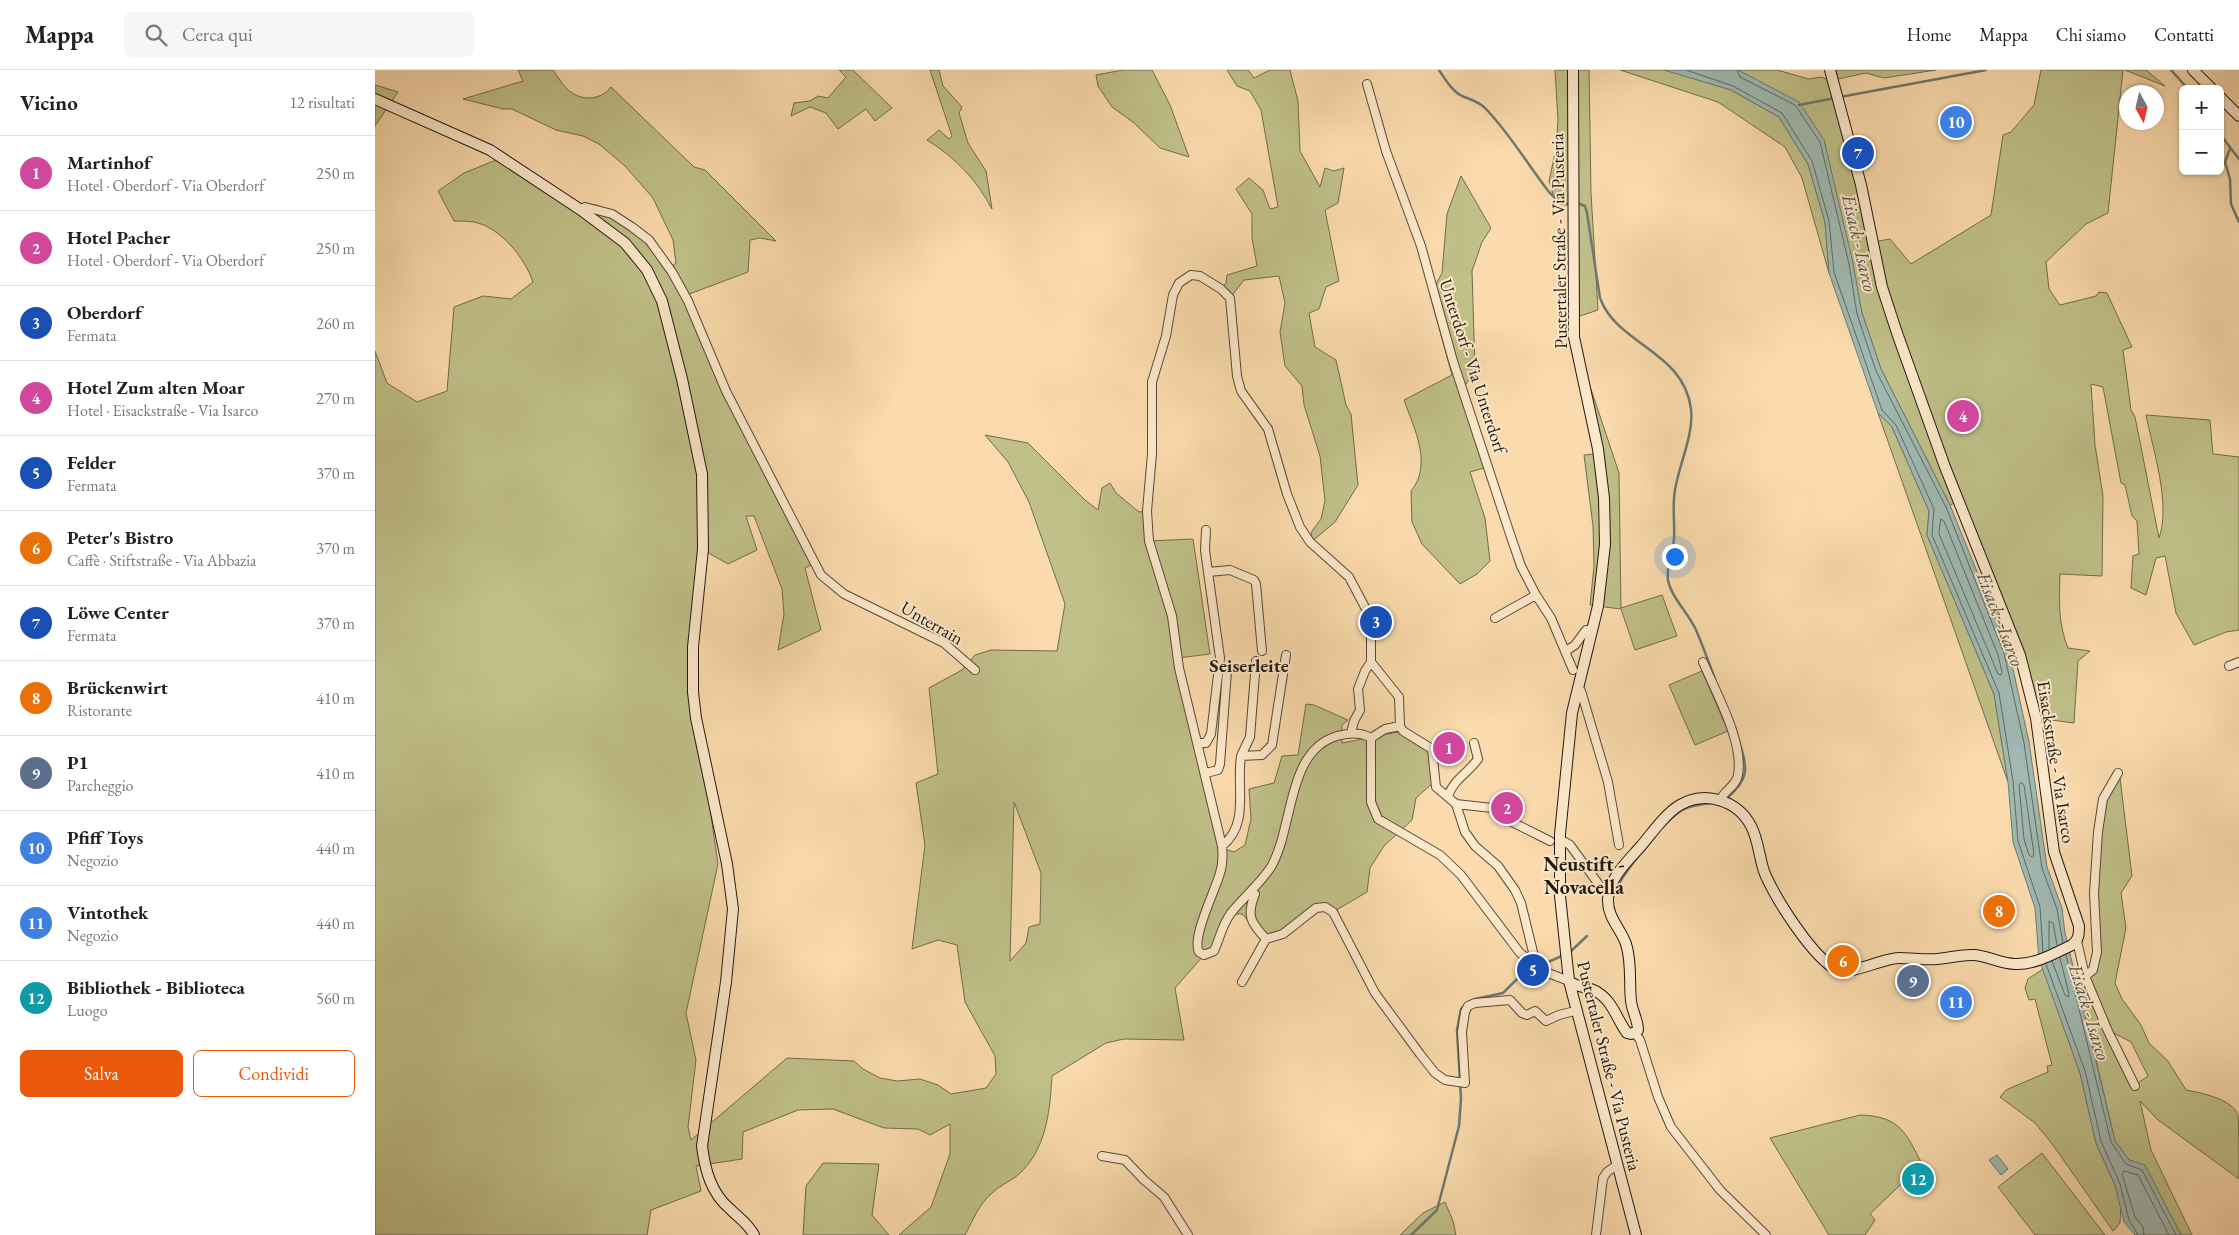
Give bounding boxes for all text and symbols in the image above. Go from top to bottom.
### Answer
search box [124,12,474,57]
text: Mappa [25,19,94,50]
icon: search [142,21,170,49]
text: Cerca qui [182,22,253,47]
text: Home [1907,23,1951,46]
text: Mappa [1979,23,2028,46]
text: Chi siamo [2056,23,2126,46]
text: Contatti [2154,23,2214,46]
north arrow [2119,85,2164,130]
map controls [2179,85,2224,175]
button: + [2179,85,2224,130]
text: Vicino [20,89,78,116]
text: 12 risultati [289,92,355,113]
pin: 10 [1940,103,1972,141]
button: − [2179,130,2224,175]
street label: Pustertaler Straße - Via Pusteria [1545,132,1572,349]
pin: 7 [1842,134,1874,172]
text: Martinhof [67,150,151,175]
text: 1 [32,163,40,184]
text: 250 m [316,163,355,184]
text: Hotel · Oberdorf - Via Oberdorf [67,175,264,196]
water label: Eisack - Isarco [1836,191,1883,294]
text: Hotel Pacher [67,225,170,250]
text: 2 [32,238,40,259]
text: 250 m [316,238,355,259]
text: Hotel · Oberdorf - Via Oberdorf [67,250,264,271]
street label: Unterdorf - Via Unterdorf [1434,276,1513,458]
text: Oberdorf [67,300,142,325]
text: 3 [32,313,40,334]
text: 260 m [316,313,355,334]
text: Fermata [67,325,117,346]
text: Hotel Zum alten Moar [67,375,245,400]
text: 4 [32,388,40,409]
text: 270 m [316,388,355,409]
pin: 4 [1947,397,1979,435]
text: Hotel · Eisackstraße - Via Isarco [67,400,259,421]
text: Felder [67,450,116,475]
text: 5 [32,463,40,484]
text: 370 m [316,463,355,484]
text: Fermata [67,475,117,496]
text: Peter's Bistro [67,525,173,550]
text: 6 [32,538,40,559]
text: 370 m [316,538,355,559]
your location [1662,544,1688,570]
text: Caffè · Stiftstraße - Via Abbazia [67,550,256,571]
water label: Eisack - Isarco [1971,567,2030,670]
street label: Unterrain [897,595,968,650]
text: Löwe Center [67,600,169,625]
pin: 3 [1360,603,1392,641]
text: 7 [32,613,40,634]
text: 370 m [316,613,355,634]
text: Fermata [67,625,117,646]
district label: Seiserleite [1209,653,1289,678]
text: Brückenwirt [67,675,168,700]
street label: Eisackstraße - Via Isarco [2032,679,2081,845]
text: 8 [32,688,40,709]
text: 410 m [316,688,355,709]
text: Ristorante [67,700,132,721]
pin: 1 [1433,729,1465,767]
text: P1 [67,750,89,775]
text: 9 [32,763,40,784]
text: 410 m [316,763,355,784]
text: Parcheggio [67,775,134,796]
pin: 2 [1491,789,1523,827]
text: Pfiff Toys [67,825,143,850]
text: 10 [28,838,44,859]
text: 440 m [316,838,355,859]
text: Negozio [67,850,118,871]
district label: Neustift - Novacella [1543,851,1625,900]
pin: 8 [1983,892,2015,930]
text: Vintothek [67,900,149,925]
text: 11 [28,913,44,934]
text: 440 m [316,913,355,934]
text: Negozio [67,925,118,946]
pin: 6 [1827,942,1859,980]
pin: 5 [1517,951,1549,989]
street label: Pustertaler Straße - Via Pusteria [1572,959,1647,1174]
water label: Eisack - Isarco [2063,960,2116,1063]
pin: 9 [1897,962,1929,1000]
text: Bibliothek - Biblioteca [67,975,245,1000]
pin: 11 [1940,983,1972,1021]
text: 12 [28,988,44,1009]
text: 560 m [316,988,355,1009]
text: Luogo [67,1000,108,1021]
button: Salva [20,1050,183,1097]
button: Condividi [193,1050,355,1097]
pin: 12 [1902,1160,1934,1198]

